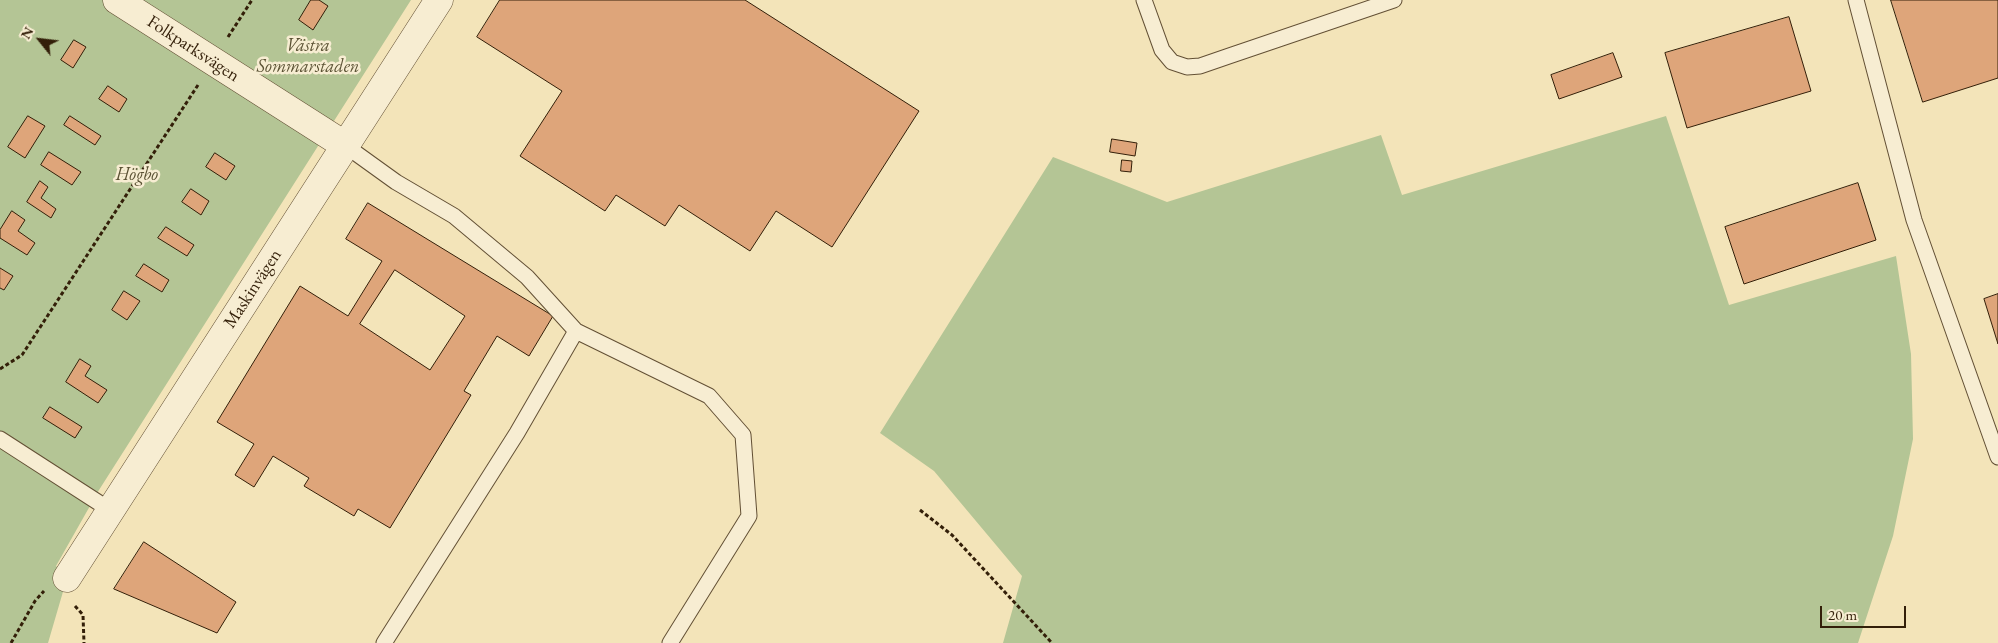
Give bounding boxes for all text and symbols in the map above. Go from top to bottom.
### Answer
street label: Folkparksvägen [143,11,243,87]
north arrow [15,15,65,65]
text: N [16,23,37,42]
park label: Västra Sommarstaden [257,35,359,78]
park label: Högbo [116,164,158,186]
street label: Maskinvägen [219,245,287,333]
scale bar [1823,596,1909,628]
text: 20 m [1828,605,1857,624]

